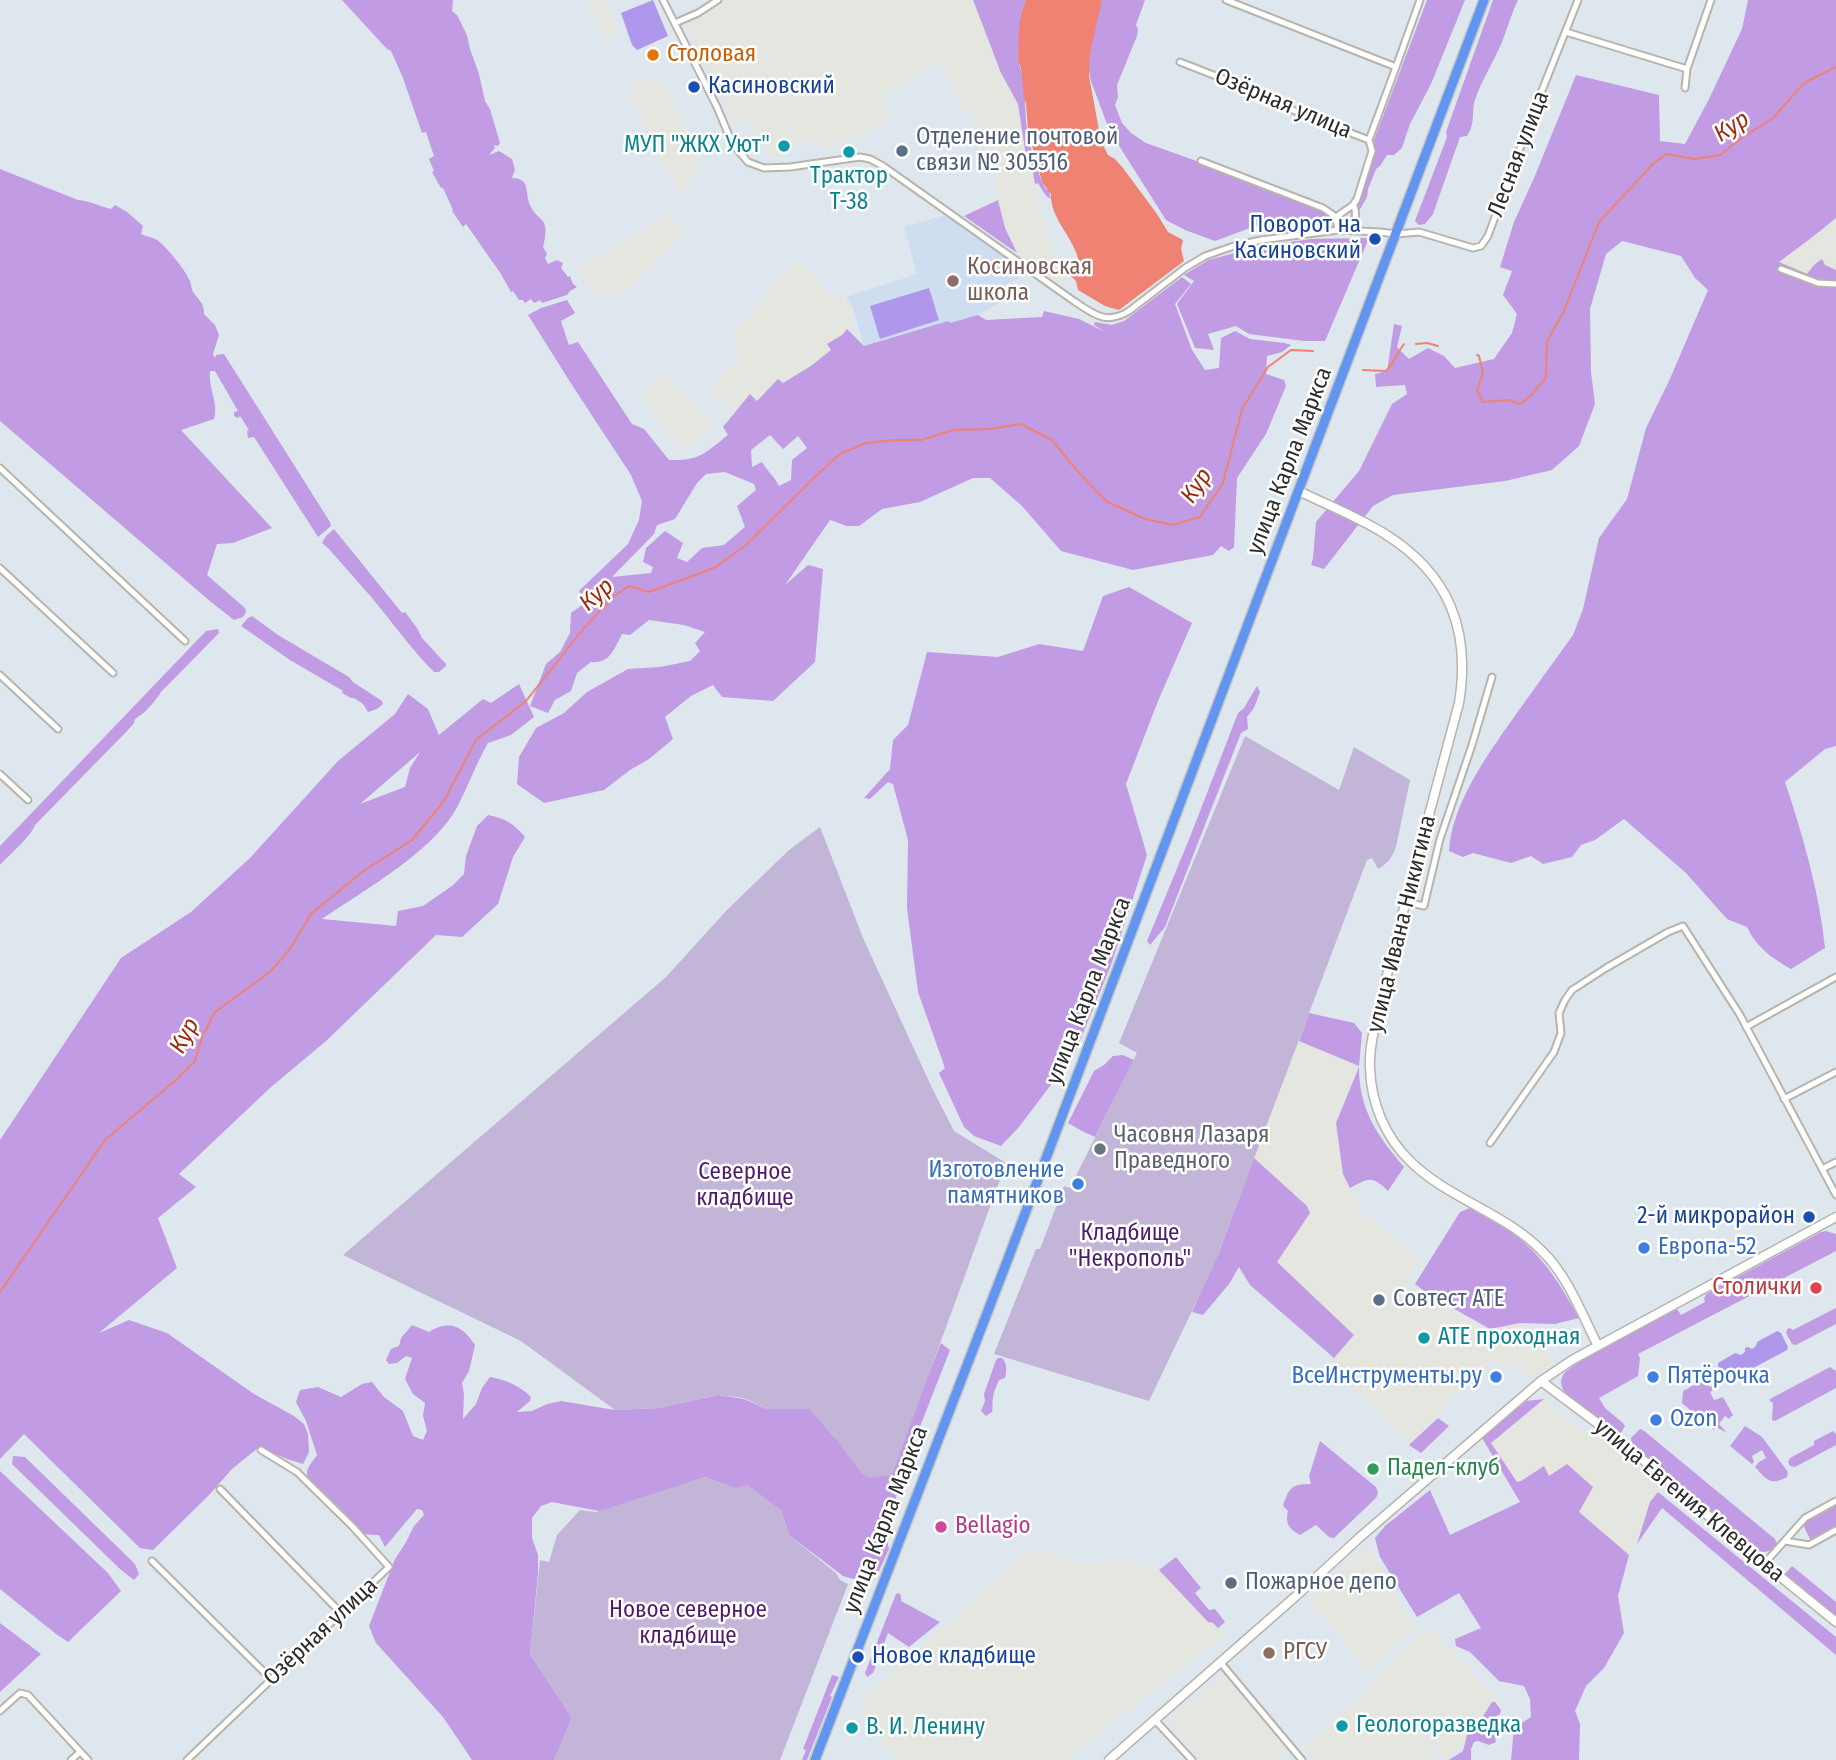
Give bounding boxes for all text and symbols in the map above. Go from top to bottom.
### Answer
place label: Столовая [667,41,756,69]
marker: Столовая [645,47,661,63]
street label: Озёрная улица [1210,63,1356,145]
place label: Касиновский [708,73,835,101]
marker: Касиновский [686,79,702,95]
street label: Лесная улица [1482,87,1556,221]
water label: Кур [1709,105,1755,149]
place label: Отделение почтовой связи № 305516 [916,124,1118,178]
place label: МУП "ЖКХ Уют" [624,132,770,160]
marker: МУП "ЖКХ Уют" [776,138,792,154]
marker: Отделение почтовой связи № 305516 [894,143,910,159]
marker: Трактор Т-38 [841,144,857,160]
place label: Трактор Т-38 [810,163,888,217]
place label: Поворот на Касиновский [1234,212,1361,266]
marker: Поворот на Касиновский [1367,231,1383,247]
place label: Косиновская школа [967,254,1092,308]
marker: Косиновская школа [945,273,961,289]
street label: улица Карла Маркса [1242,364,1338,558]
water label: Кур [1175,463,1219,509]
water label: Кур [574,572,620,618]
street label: улица Ивана Никитина [1362,812,1442,1036]
street label: улица Карла Маркса [1041,894,1137,1088]
water label: Кур [164,1013,206,1059]
place label: Часовня Лазаря Праведного [1114,1122,1269,1176]
marker: Часовня Лазаря Праведного [1092,1141,1108,1157]
place label: Изготовление памятников [929,1157,1064,1211]
park label: Северное кладбище [696,1159,794,1213]
marker: Изготовление памятников [1070,1176,1086,1192]
place label: 2-й микрорайон [1637,1203,1795,1231]
marker: 2-й микрорайон [1801,1209,1817,1225]
park label: Кладбище "Некрополь" [1069,1220,1191,1274]
place label: Европа-52 [1658,1234,1756,1262]
marker: Европа-52 [1636,1240,1652,1256]
place label: Столички [1712,1274,1802,1302]
marker: Столички [1808,1280,1824,1296]
place label: Совтест АТЕ [1393,1286,1505,1314]
marker: Совтест АТЕ [1371,1292,1387,1308]
place label: АТЕ проходная [1438,1324,1580,1352]
marker: АТЕ проходная [1416,1330,1432,1346]
place label: ВсеИнструменты.ру [1291,1363,1482,1391]
place label: Пятёрочка [1667,1363,1770,1391]
marker: ВсеИнструменты.ру [1488,1369,1504,1385]
marker: Пятёрочка [1645,1369,1661,1385]
place label: Ozon [1670,1406,1717,1434]
marker: Ozon [1648,1412,1664,1428]
street label: улица Евгения Клевцова [1588,1413,1790,1589]
street label: улица Карла Маркса [838,1423,934,1617]
place label: Падел-клуб [1387,1455,1500,1483]
marker: Падел-клуб [1365,1461,1381,1477]
place label: Bellagio [955,1513,1031,1541]
marker: Bellagio [933,1519,949,1535]
place label: Пожарное депо [1245,1569,1397,1597]
street label: Озёрная улица [258,1572,384,1692]
marker: Пожарное депо [1223,1575,1239,1591]
park label: Новое северное кладбище [609,1597,767,1651]
place label: РГСУ [1283,1639,1327,1667]
place label: Новое кладбище [872,1643,1036,1671]
marker: РГСУ [1261,1645,1277,1661]
marker: Новое кладбище [850,1649,866,1665]
place label: Геологоразведка [1356,1712,1521,1740]
place label: В. И. Ленину [866,1714,985,1742]
marker: Геологоразведка [1334,1718,1350,1734]
marker: В. И. Ленину [844,1720,860,1736]

